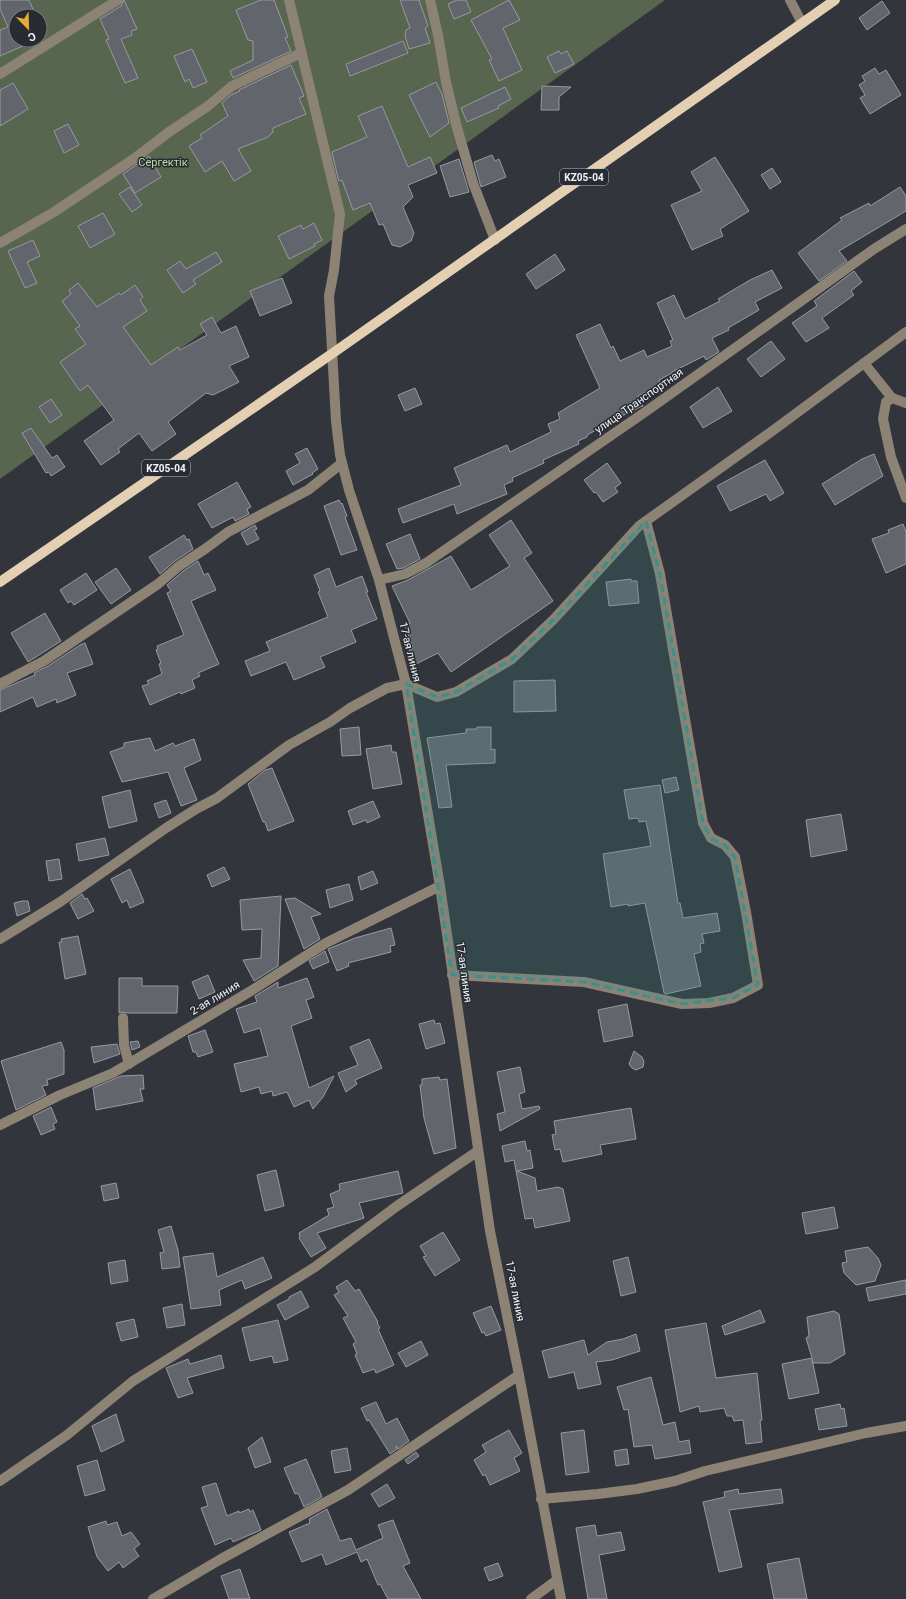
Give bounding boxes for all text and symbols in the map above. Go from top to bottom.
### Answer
north arrow [8,8,48,48]
text: С [26,29,38,44]
park label: Сергектік [138,156,188,169]
road number: KZ05-04 [560,169,608,185]
street label: улица Транспортная [592,366,686,436]
road number: KZ05-04 [142,460,190,476]
street label: 17-ая линия [396,621,424,683]
street label: 17-ая линия [453,941,475,1003]
street label: 2-ая линия [188,978,242,1018]
street label: 17-ая линия [503,1260,527,1322]

